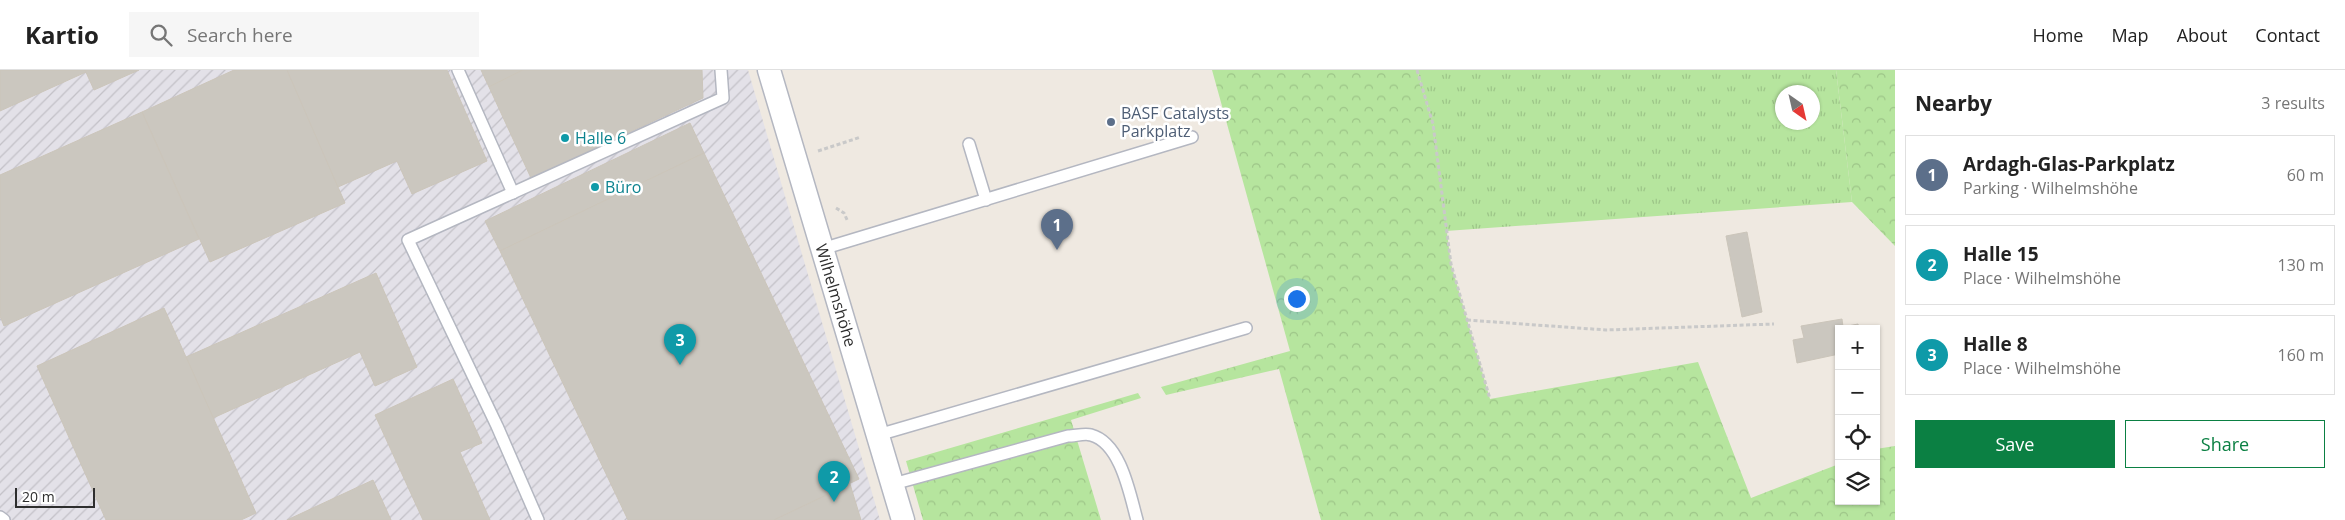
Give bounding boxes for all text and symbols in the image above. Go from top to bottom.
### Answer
search box [129,12,479,57]
text: Kartio [25,18,99,51]
icon: search [147,21,175,49]
text: Search here [187,22,293,48]
text: Home [2033,23,2083,47]
text: Map [2111,23,2149,47]
text: About [2177,23,2227,47]
text: Contact [2255,23,2320,47]
north arrow [1775,85,1820,130]
text: Nearby [1915,89,1992,117]
text: 3 results [2261,92,2325,114]
place label: BASF Catalysts Parkplatz [1121,102,1229,142]
marker: BASF Catalysts Parkplatz [1105,116,1117,128]
place label: Halle 6 [575,127,626,149]
marker: Halle 6 [559,132,571,144]
text: Ardagh-Glas-Parkplatz [1963,151,2175,177]
text: 1 [1927,164,1937,186]
text: 60 m [2287,164,2324,186]
place label: Büro [605,176,641,198]
text: Parking · Wilhelmshöhe [1963,177,2138,199]
marker: Büro [589,181,601,193]
pin: 1 [1041,209,1073,250]
street label: Wilhelmshöhe [810,241,862,349]
text: Halle 15 [1963,241,2039,267]
text: 2 [1927,254,1937,276]
text: 130 m [2278,254,2324,276]
text: Place · Wilhelmshöhe [1963,267,2121,289]
your location [1284,286,1310,312]
pin: 3 [664,324,696,365]
map controls [1835,325,1880,505]
button: + [1835,325,1880,370]
text: Halle 8 [1963,331,2028,357]
text: 3 [1927,344,1937,366]
text: 160 m [2278,344,2324,366]
text: Place · Wilhelmshöhe [1963,357,2121,379]
button: − [1835,370,1880,415]
button: locate [1835,415,1880,460]
button: Save [1915,420,2115,468]
button: Share [2125,420,2325,468]
button: layers [1835,460,1880,505]
pin: 2 [818,461,850,502]
scale bar [15,485,95,508]
text: 20 m [22,487,55,506]

